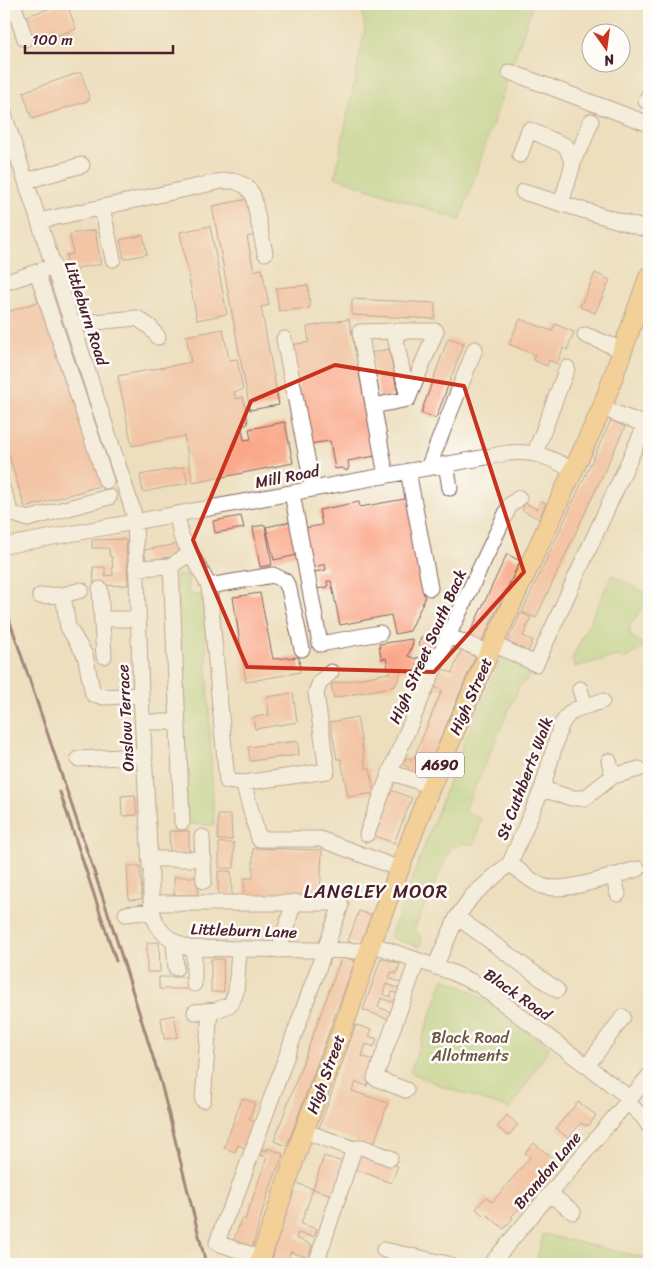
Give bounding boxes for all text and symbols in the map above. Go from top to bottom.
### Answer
scale bar [25,22,172,54]
north arrow [580,22,630,72]
text: 100 m [32,27,73,53]
text: N [601,47,618,74]
street label: Littleburn Road [56,257,118,371]
street label: Mill Road [252,456,323,497]
street label: High Street South Back [384,565,470,727]
street label: High Street [444,654,496,738]
street label: Onslow Terrace [108,664,143,772]
street label: St Cuthberts Walk [488,712,561,844]
road number: A690 [416,752,464,778]
district label: LANGLEY MOOR [304,875,448,908]
street label: Littleburn Lane [190,914,298,947]
street label: Black Road [478,960,559,1029]
park label: Black Road Allotments [430,1023,510,1070]
street label: High Street [298,1030,353,1118]
street label: Brandon Lane [506,1125,589,1216]

